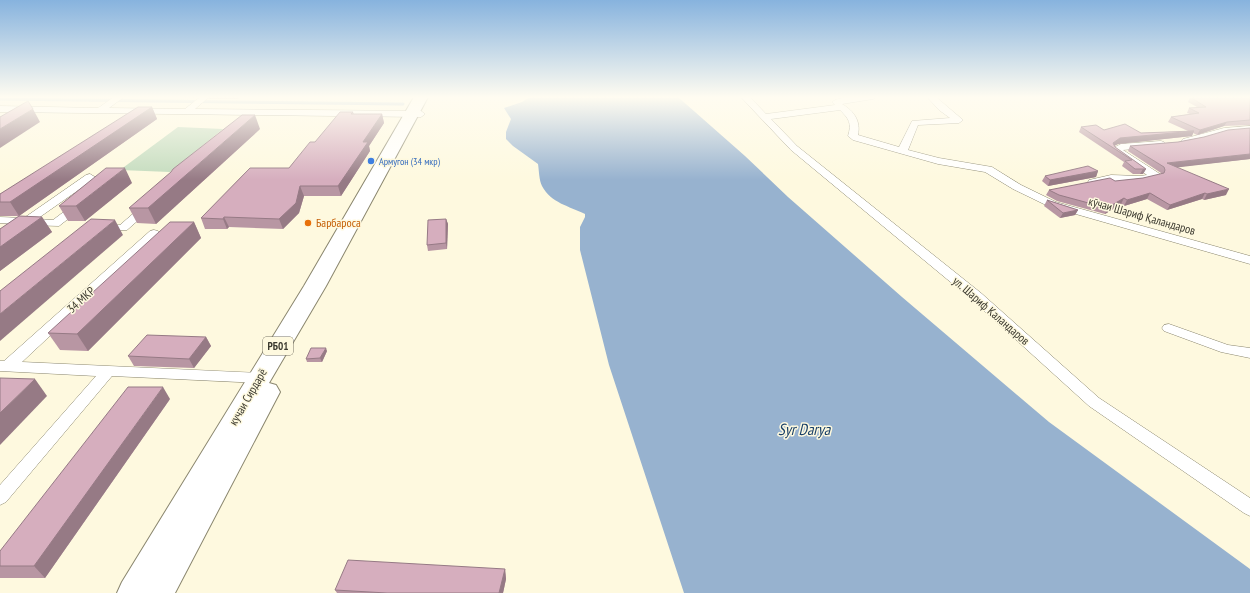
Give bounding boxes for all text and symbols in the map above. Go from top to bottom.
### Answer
place label: Армугон (34 мкр) [379,155,441,168]
marker: Армугон (34 мкр) [366,156,376,166]
street label: кӯчаи Шариф Қаландаров [1087,193,1197,238]
place label: Барбароса [316,215,361,230]
marker: Барбароса [303,218,313,228]
street label: ул. Шариф Каландаров [950,273,1033,348]
street label: 34 МКР [64,283,98,316]
road number: РБ01 [263,337,293,355]
street label: кучаи Сирдарё [225,366,270,428]
water label: Syr Darya [778,419,832,439]

